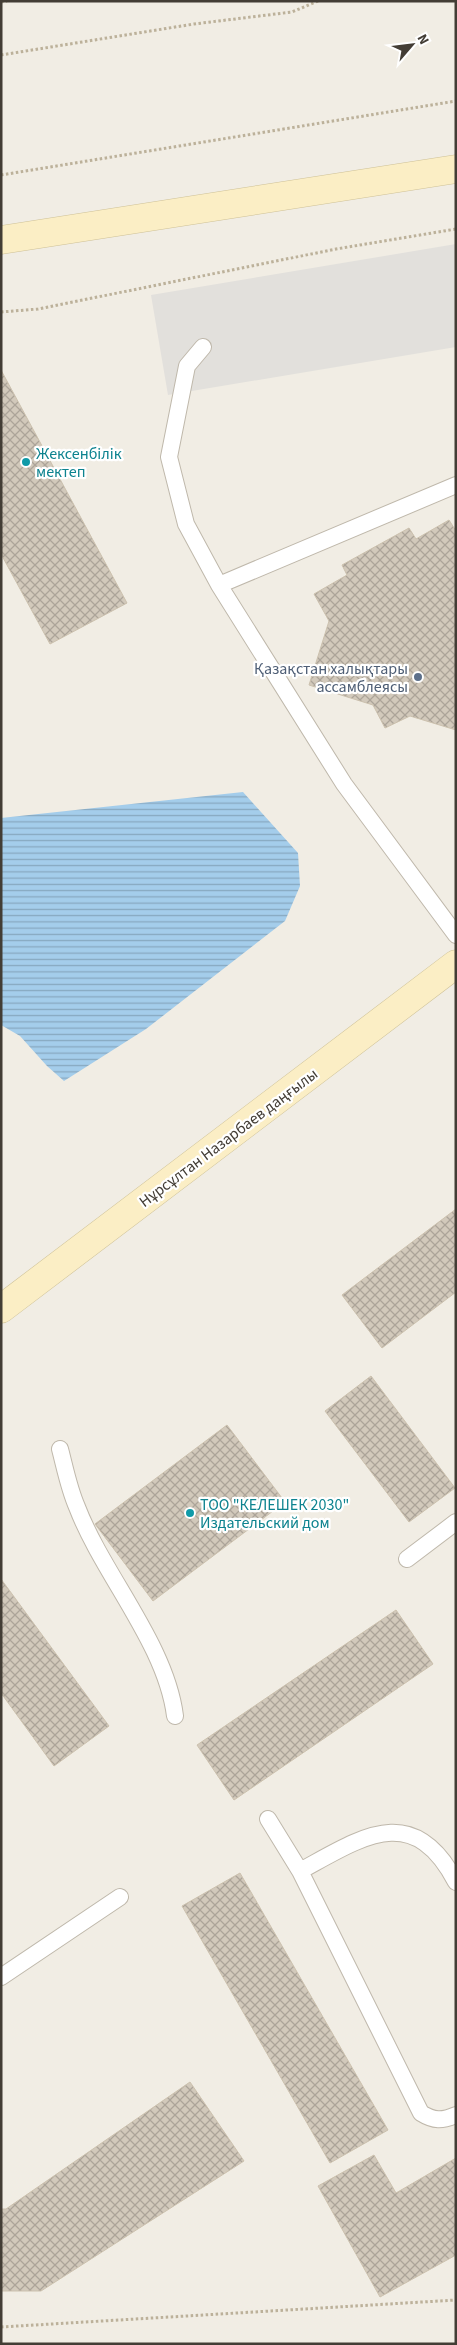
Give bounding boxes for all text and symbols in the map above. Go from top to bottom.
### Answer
north arrow [387,20,437,70]
text: N [412,31,434,48]
place label: Жексенбілік мектеп [36,443,122,483]
marker: Жексенбілік мектеп [20,456,32,468]
place label: Қазақстан халықтары ассамблеясы [254,658,408,698]
marker: Қазақстан халықтары ассамблеясы [412,671,424,683]
street label: Нұрсұлтан Назарбаев даңғылы [135,1063,323,1212]
place label: ТОО "КЕЛЕШЕК 2030" Издательский дом [200,1494,349,1534]
marker: ТОО "КЕЛЕШЕК 2030" Издательский дом [184,1507,196,1519]

